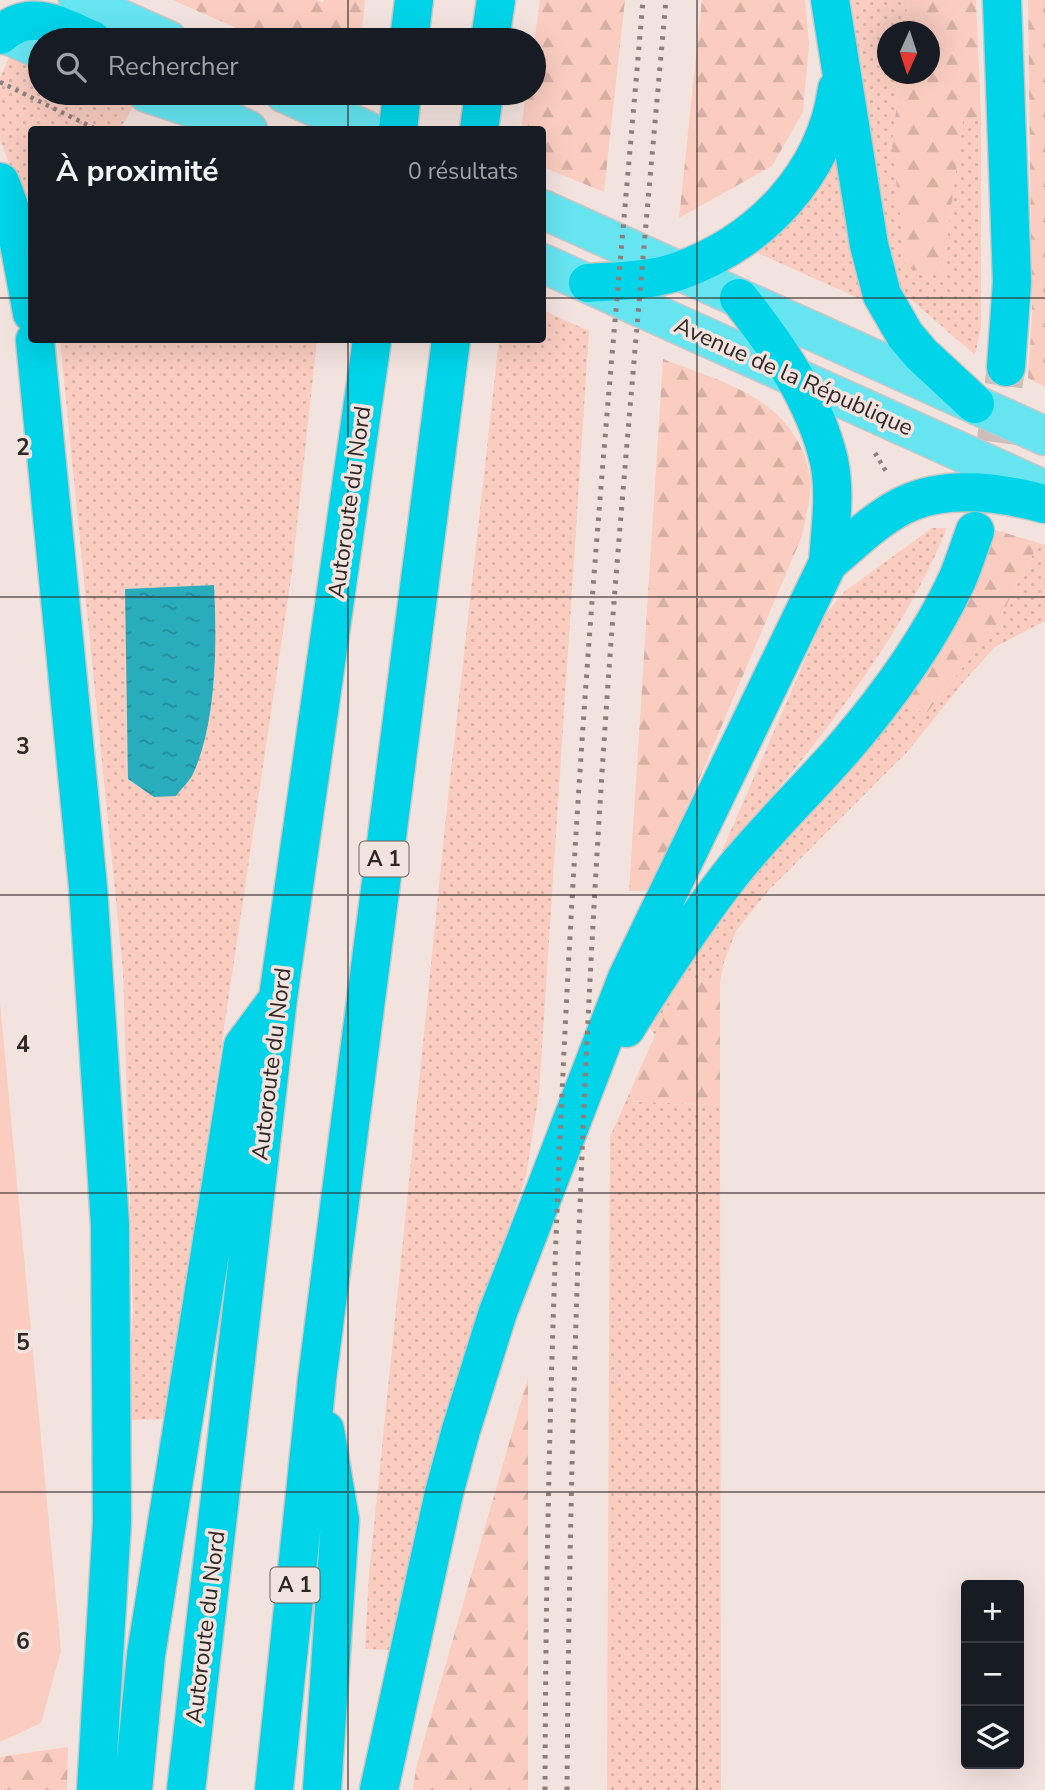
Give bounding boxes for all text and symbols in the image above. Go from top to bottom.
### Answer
north arrow [877,21,940,84]
search box [28,28,546,105]
icon: search [52,48,90,86]
text: Rechercher [108,49,239,84]
text: À proximité [56,151,218,192]
text: 0 résultats [408,156,518,187]
street label: Avenue de la République [669,310,918,443]
street label: Autoroute du Nord [321,404,378,600]
text: 2 [16,432,30,463]
text: 3 [16,731,30,762]
road number: A 1 [360,842,408,876]
street label: Autoroute du Nord [244,966,299,1162]
text: 4 [16,1029,30,1060]
text: 5 [16,1327,30,1358]
street label: Autoroute du Nord [178,1529,233,1725]
road number: A 1 [270,1568,320,1602]
map controls [961,1580,1024,1769]
button: + [961,1580,1024,1643]
text: 6 [16,1626,30,1657]
button: − [961,1643,1024,1706]
button: layers [961,1706,1024,1769]

